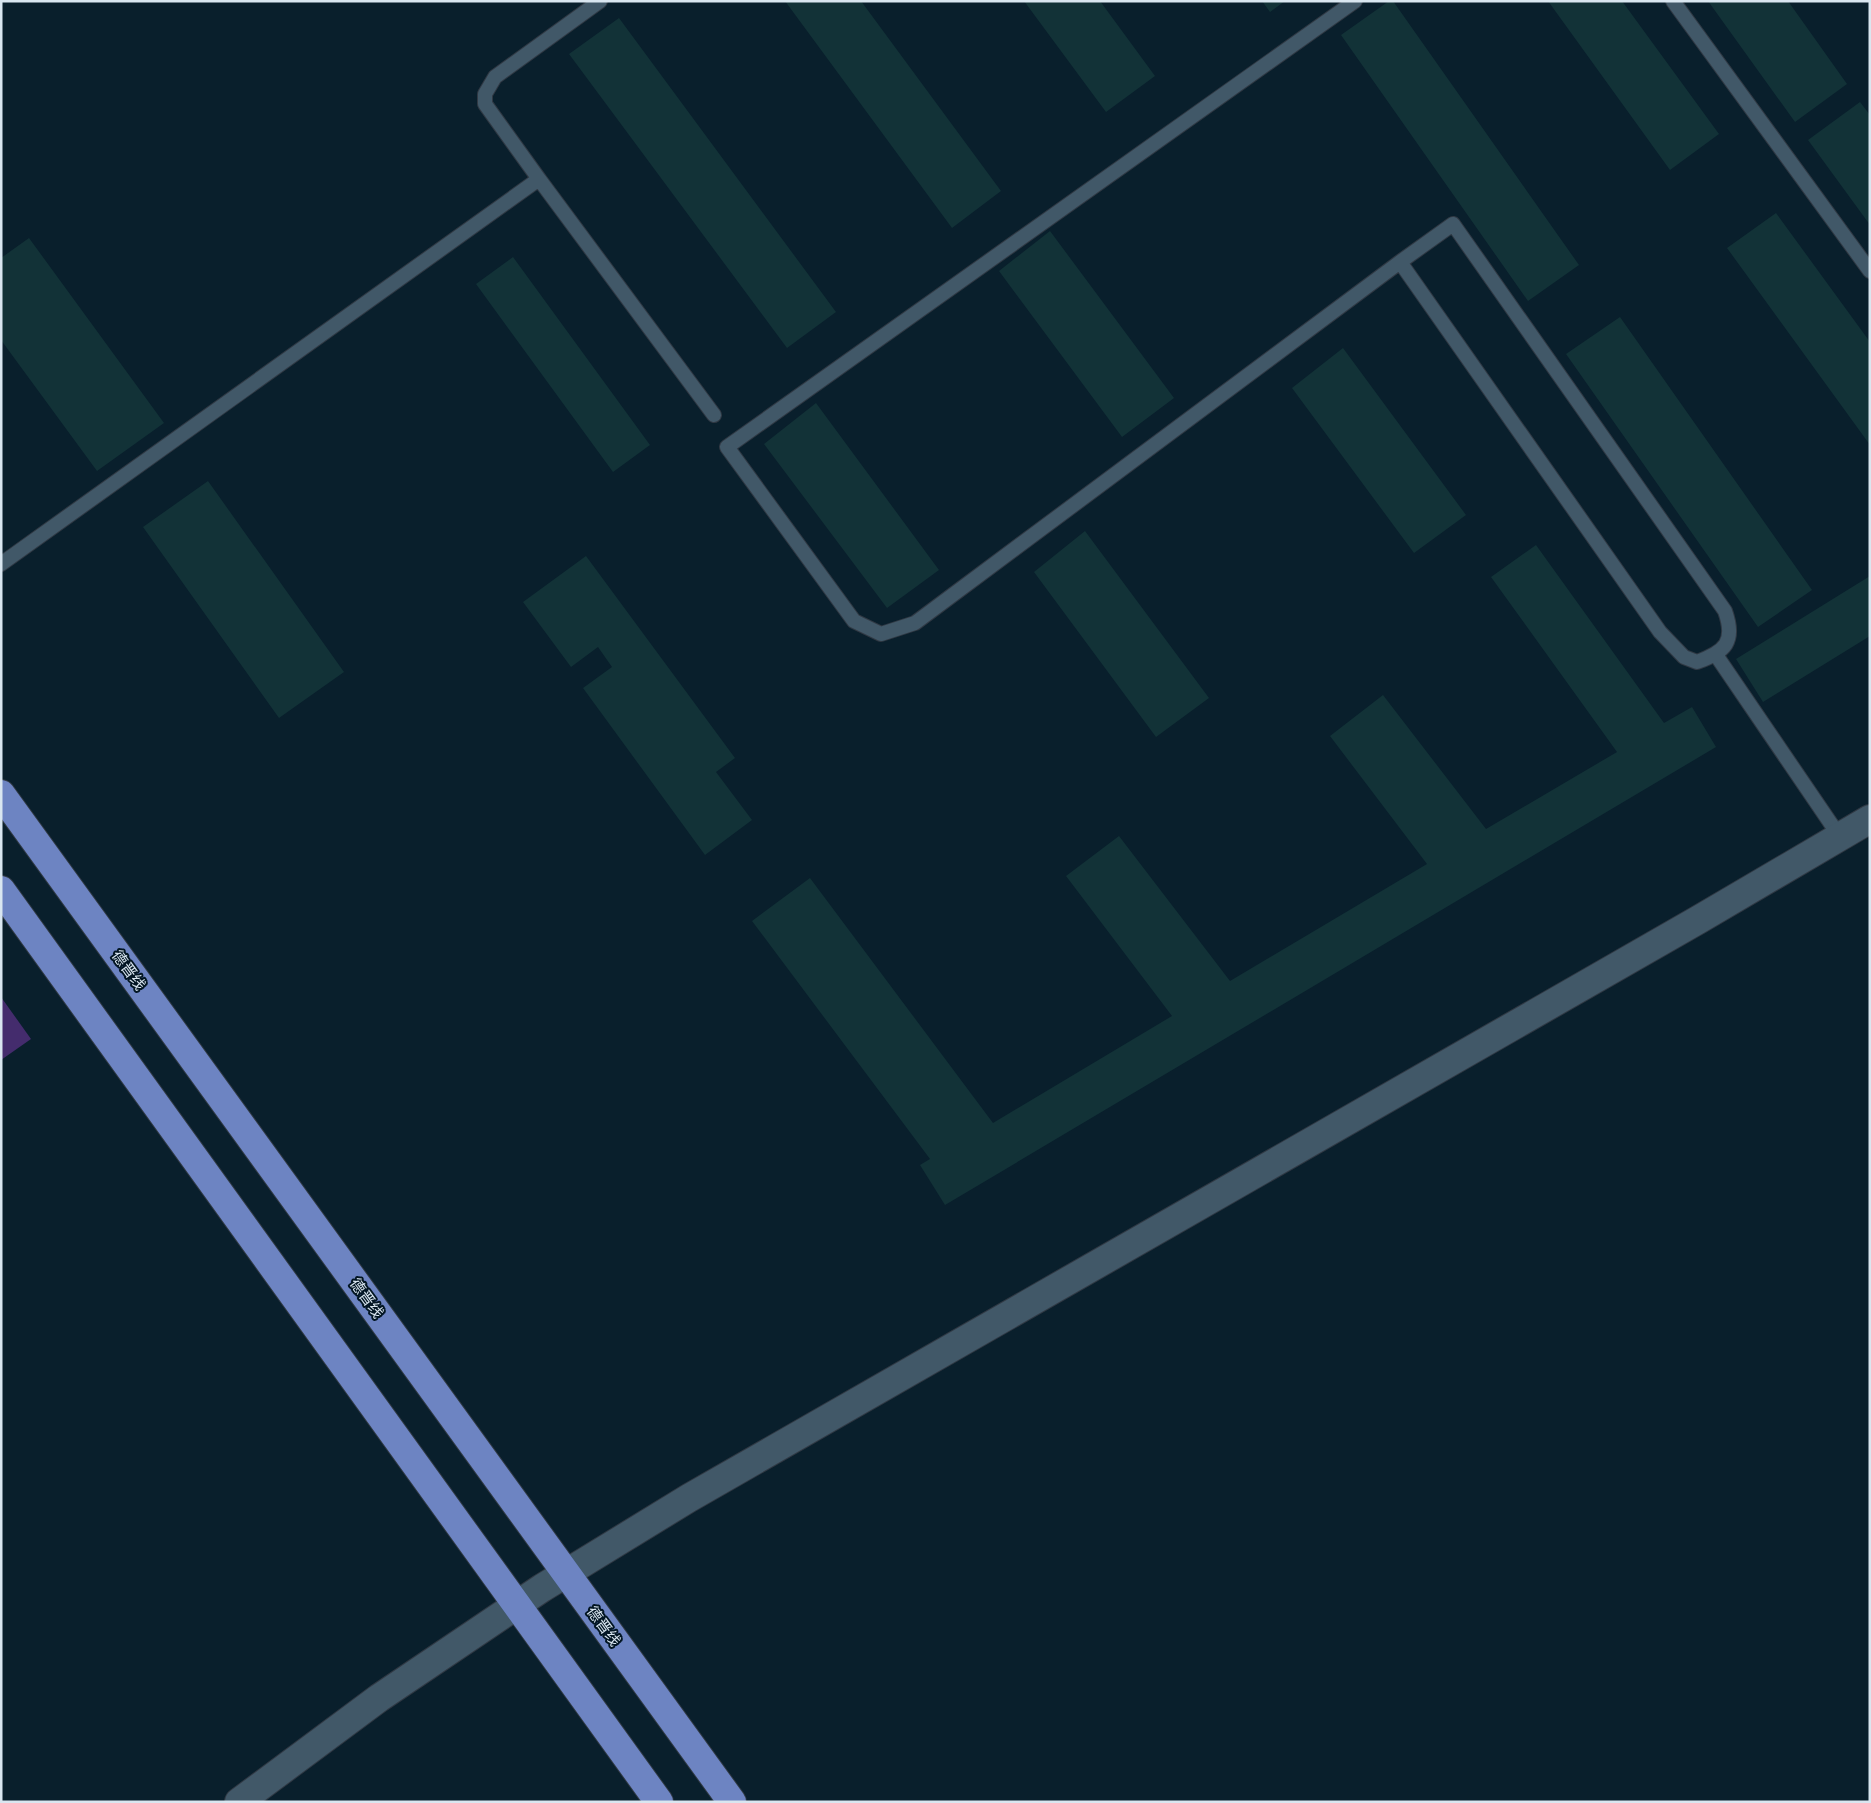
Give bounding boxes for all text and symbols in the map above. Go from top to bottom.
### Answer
street label: 德晋线 [108,946,150,994]
street label: 德晋线 [346,1274,388,1322]
street label: 德晋线 [583,1602,625,1650]

